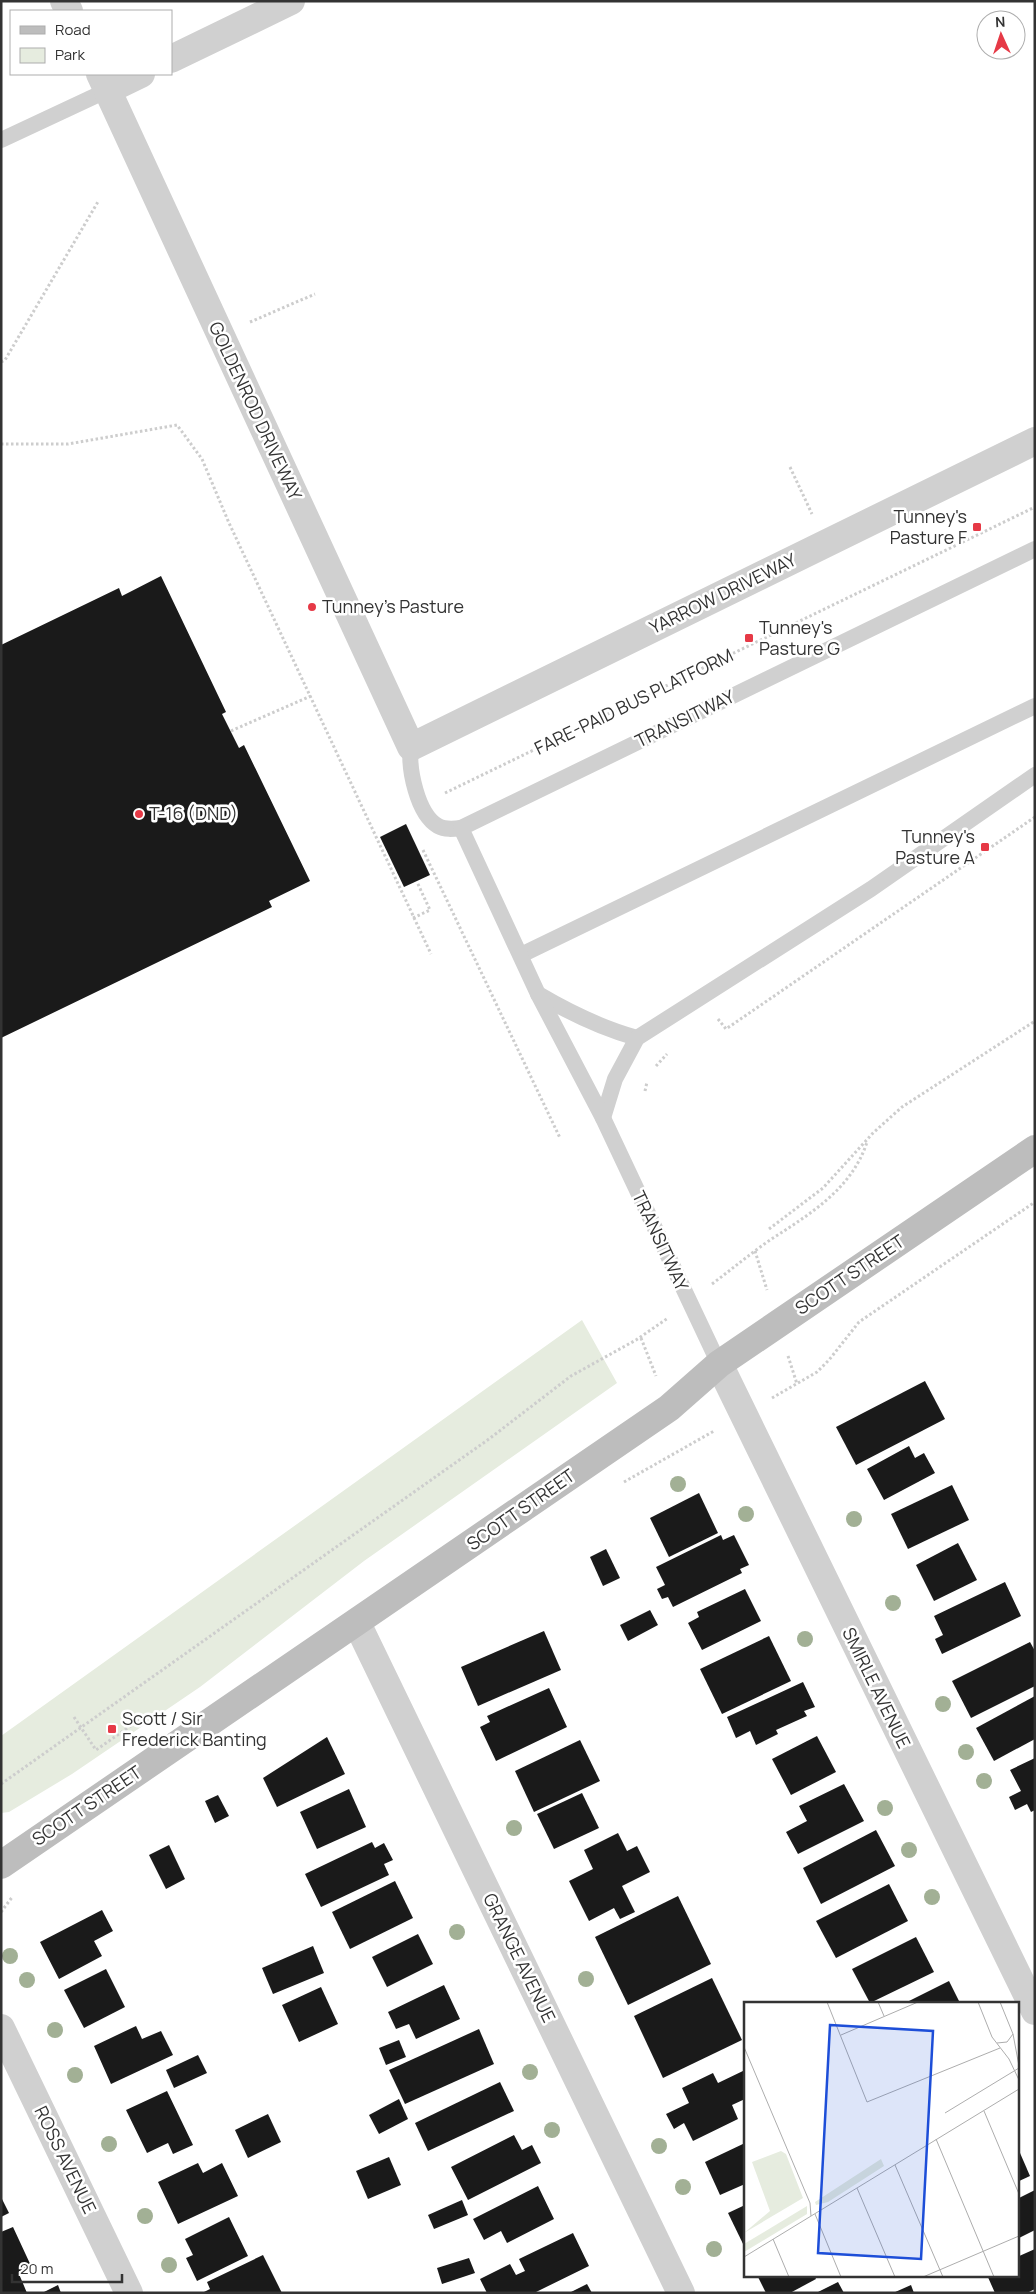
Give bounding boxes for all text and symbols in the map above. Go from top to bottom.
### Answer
legend [10,10,172,75]
north arrow [976,10,1026,60]
text: N [995,12,1006,31]
text: Road [55,19,91,40]
text: Park [55,44,85,65]
street label: GOLDENROD DRIVEWAY [204,317,308,505]
place label: Tunney's Pasture F [890,504,967,549]
marker: Tunney's Pasture F [971,521,983,533]
street label: YARROW DRIVEWAY [645,547,801,639]
place label: Tunney's Pasture [322,594,464,618]
marker: Tunney's Pasture [306,601,318,613]
place label: Tunney's Pasture G [759,615,840,660]
marker: Tunney's Pasture G [743,632,755,644]
street label: FARE-PAID BUS PLATFORM [530,642,737,760]
street label: TRANSITWAY [631,683,739,753]
place label: T-16 (DND) [149,801,238,825]
marker: T-16 (DND) [133,808,145,820]
place label: Tunney's Pasture A [895,824,976,869]
marker: Tunney's Pasture A [979,841,991,853]
street label: TRANSITWAY [627,1187,695,1295]
street label: SCOTT STREET [790,1229,909,1320]
street label: SCOTT STREET [462,1463,579,1555]
street label: SMIRLE AVENUE [837,1623,916,1752]
place label: Scott / Sir Frederick Banting [122,1706,267,1751]
marker: Scott / Sir Frederick Banting [106,1723,118,1735]
street label: SCOTT STREET [27,1760,146,1851]
street label: GRANGE AVENUE [478,1889,562,2026]
inset map [744,2002,1018,2276]
street label: ROSS AVENUE [29,2102,102,2217]
scale bar [12,2252,122,2284]
text: 20 m [20,2258,53,2279]

